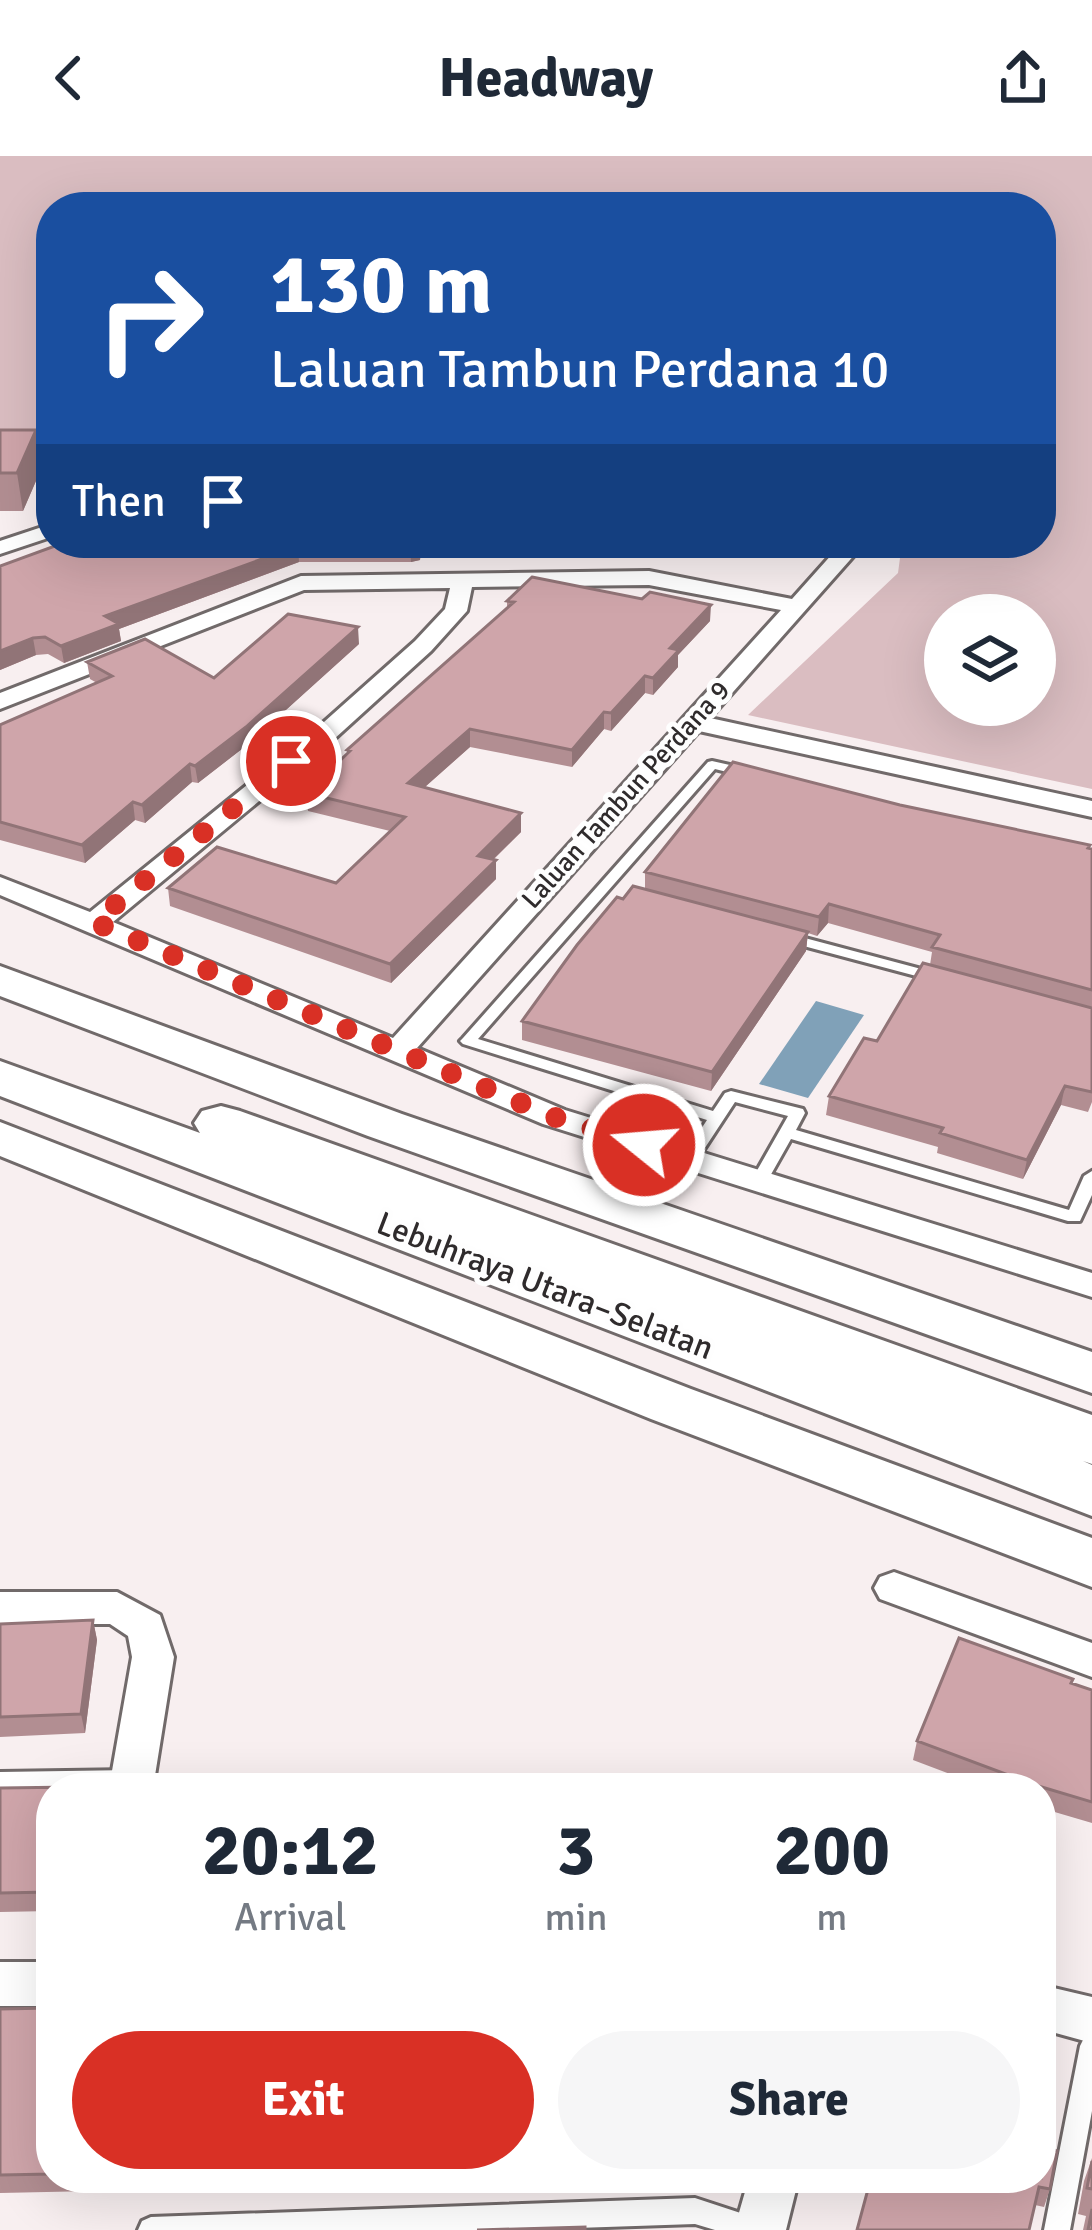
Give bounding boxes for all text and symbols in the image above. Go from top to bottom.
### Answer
icon: back [36,45,102,111]
text: Headway [439,45,653,112]
icon: share [990,45,1056,111]
text: 130 m [270,233,492,337]
icon: right [72,240,228,396]
text: Laluan Tambun Perdana 10 [270,336,889,403]
icon: arrive [190,468,256,534]
text: Then [72,474,166,529]
map controls [924,594,1056,726]
button: layers [924,594,1056,726]
street label: Laluan Tambun Perdana 9 [515,674,737,916]
pin [240,710,342,812]
icon: arrive [258,728,324,794]
position arrow [581,1082,707,1208]
street label: Lebuhraya Utara–Selatan [371,1203,719,1369]
text: 20:12 [202,1806,379,1895]
text: 3 [557,1806,595,1895]
text: 200 [773,1806,890,1895]
text: Arrival [234,1893,346,1941]
text: min [545,1893,608,1941]
text: m [816,1893,847,1941]
button: Exit [72,2031,534,2169]
button: Share [558,2031,1020,2169]

